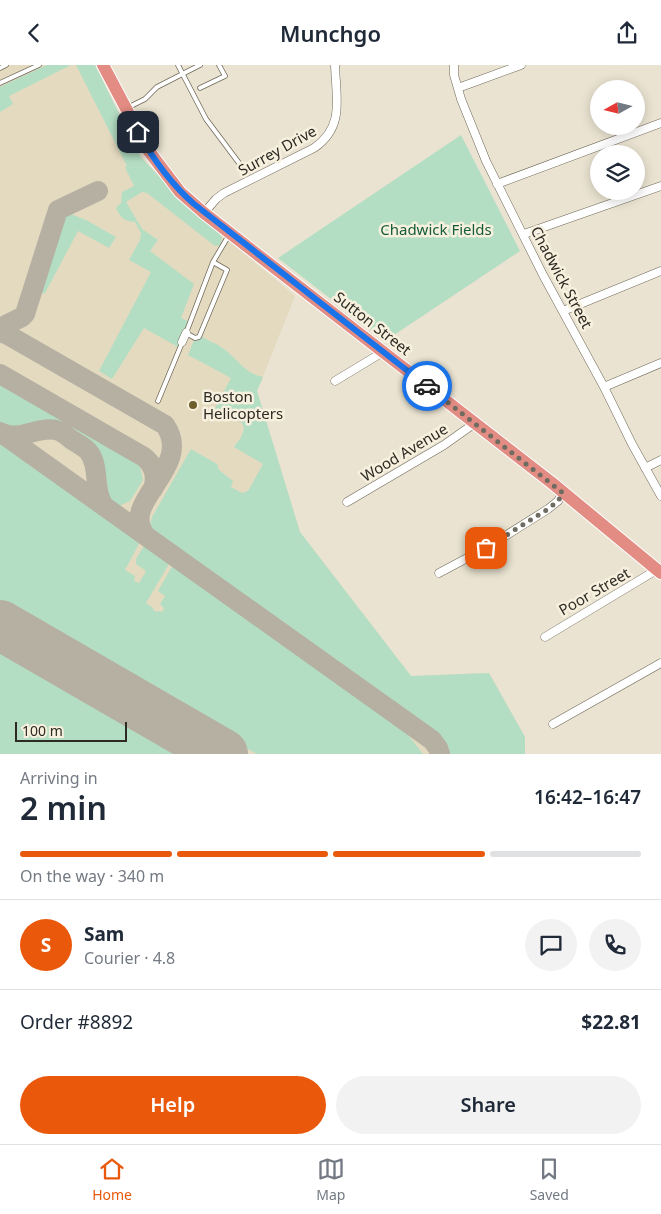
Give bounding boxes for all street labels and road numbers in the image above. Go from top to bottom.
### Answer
street label: Surrey Drive [234,120,320,180]
street label: Chadwick Street [527,222,598,332]
street label: Sutton Street [330,287,416,360]
street label: Wood Avenue [357,418,451,486]
street label: Poor Street [555,562,634,619]

